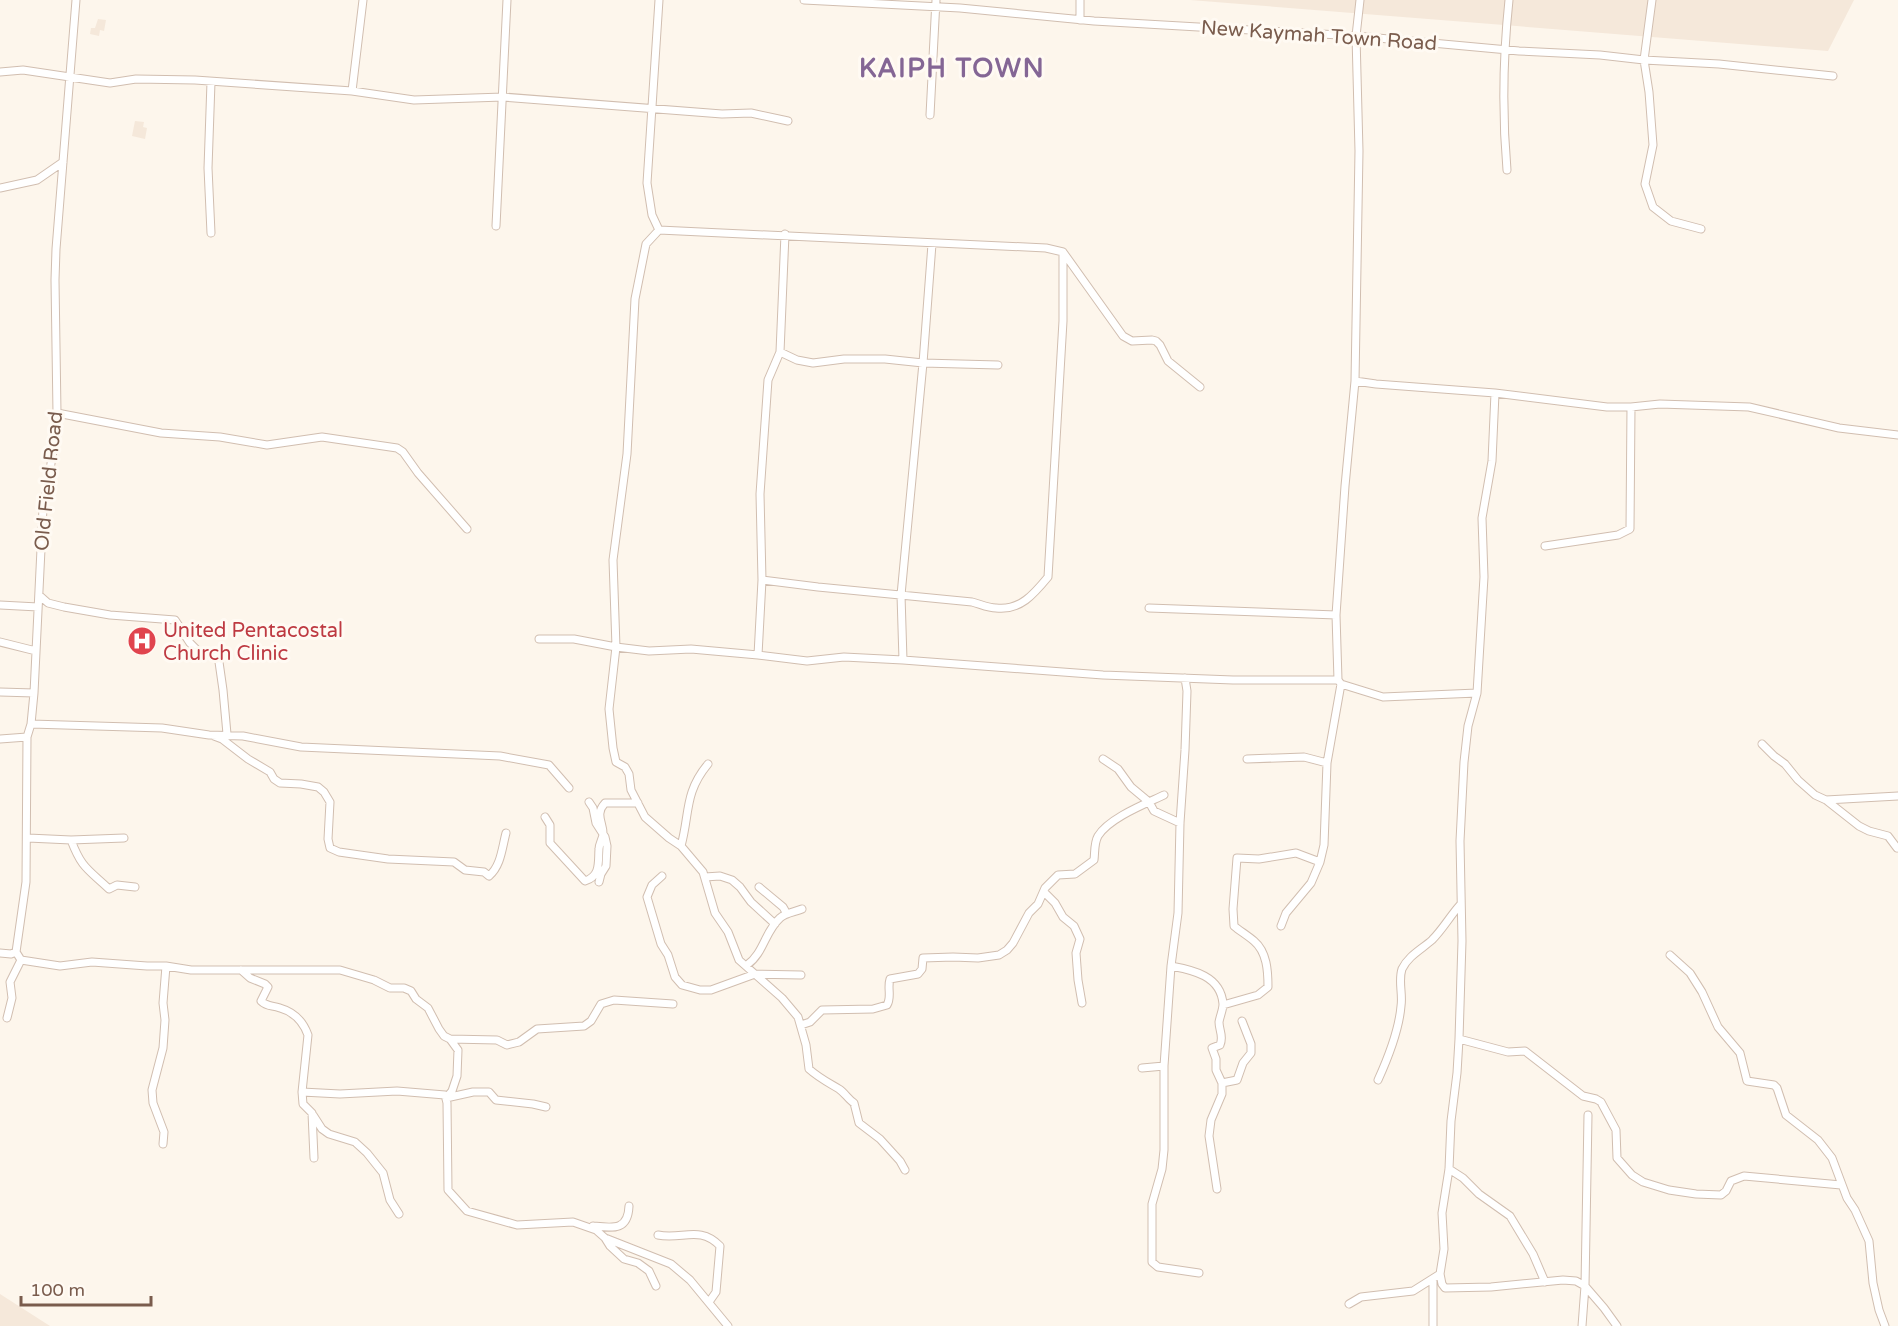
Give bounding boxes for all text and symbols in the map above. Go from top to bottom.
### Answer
street label: New Kaymah Town Road [1200,16,1438,56]
district label: KAIPH TOWN [859,53,1045,84]
street label: Old Field Road [30,410,68,552]
place label: United Pentacostal Church Clinic [163,619,343,666]
hospital icon: United Pentacostal Church Clinic [126,625,158,657]
scale bar [21,1269,152,1307]
text: 100 m [30,1279,85,1301]

